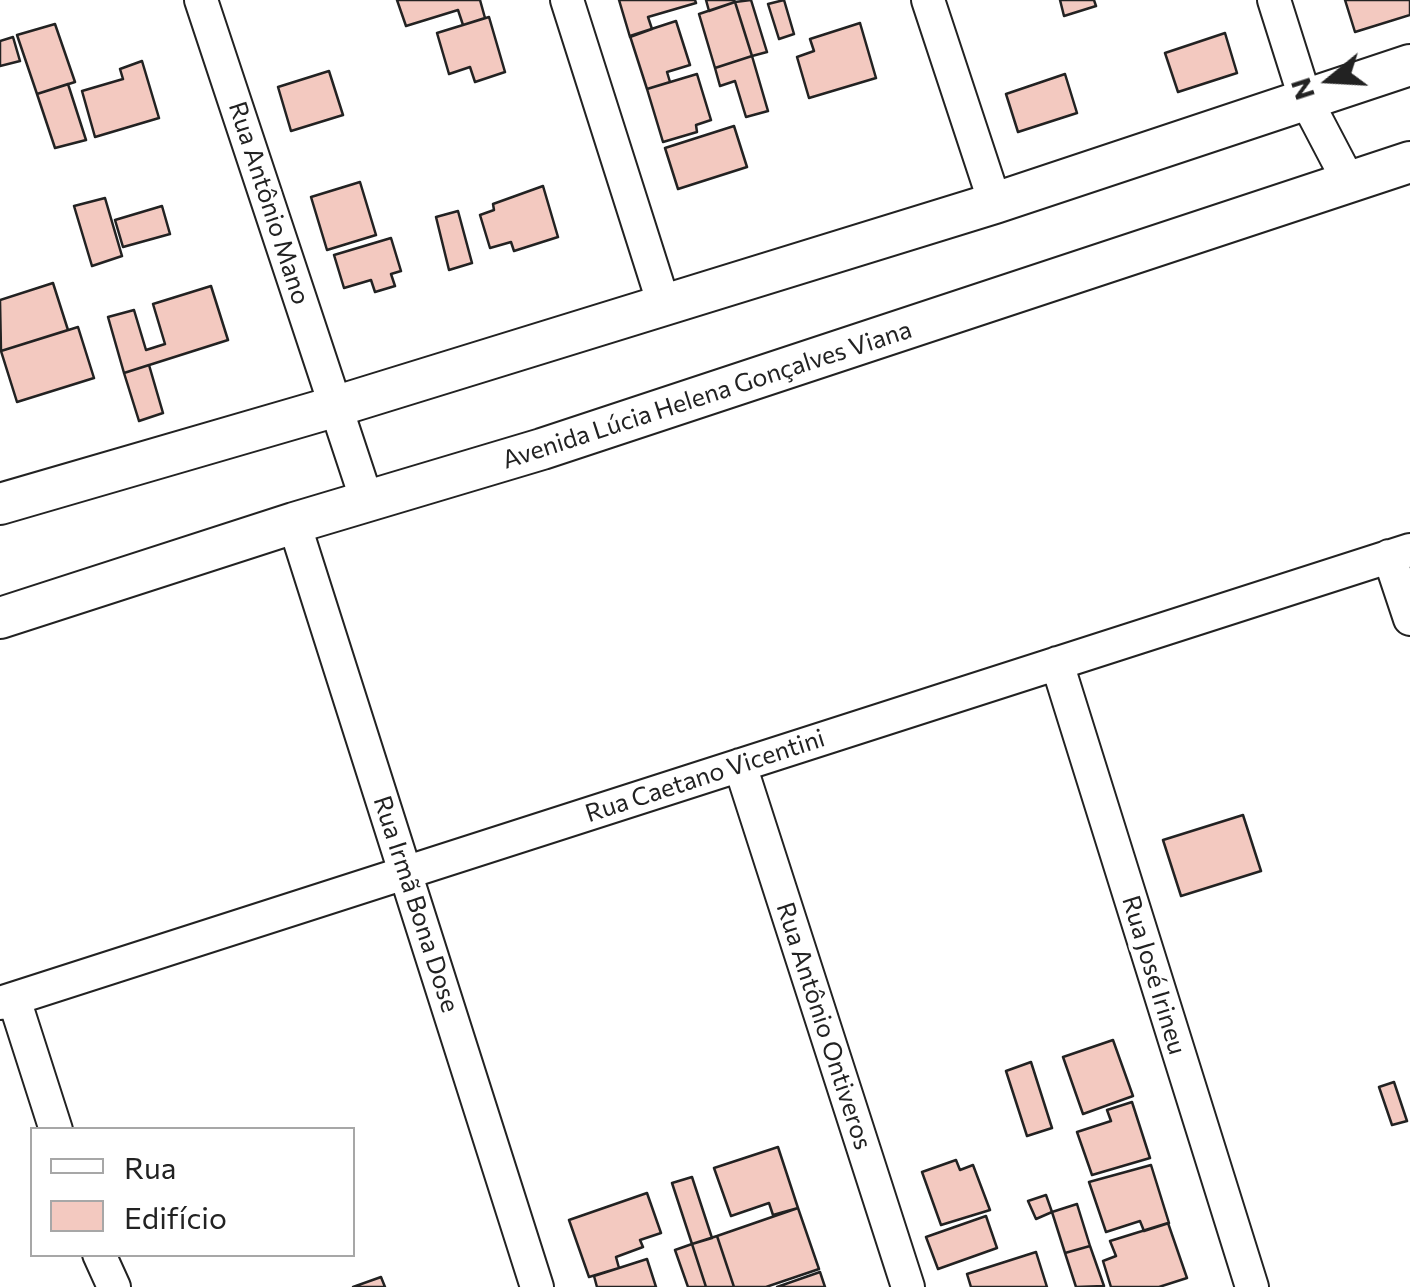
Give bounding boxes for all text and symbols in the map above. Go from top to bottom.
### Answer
north arrow [1280,30,1380,130]
text: N [1282,74,1321,105]
street label: Rua Antônio Mano [222,98,316,308]
street label: Avenida Lúcia Helena Gonçalves Viana [499,315,915,475]
street label: Rua Caetano Vicentini [582,723,828,829]
street label: Rua Irmã Bona Dose [367,792,465,1016]
street label: Rua José Irineu [1116,892,1192,1058]
street label: Rua Antônio Ontiveros [770,899,878,1153]
legend [30,1127,355,1257]
text: Rua [124,1148,176,1185]
text: Edifício [124,1198,227,1235]

